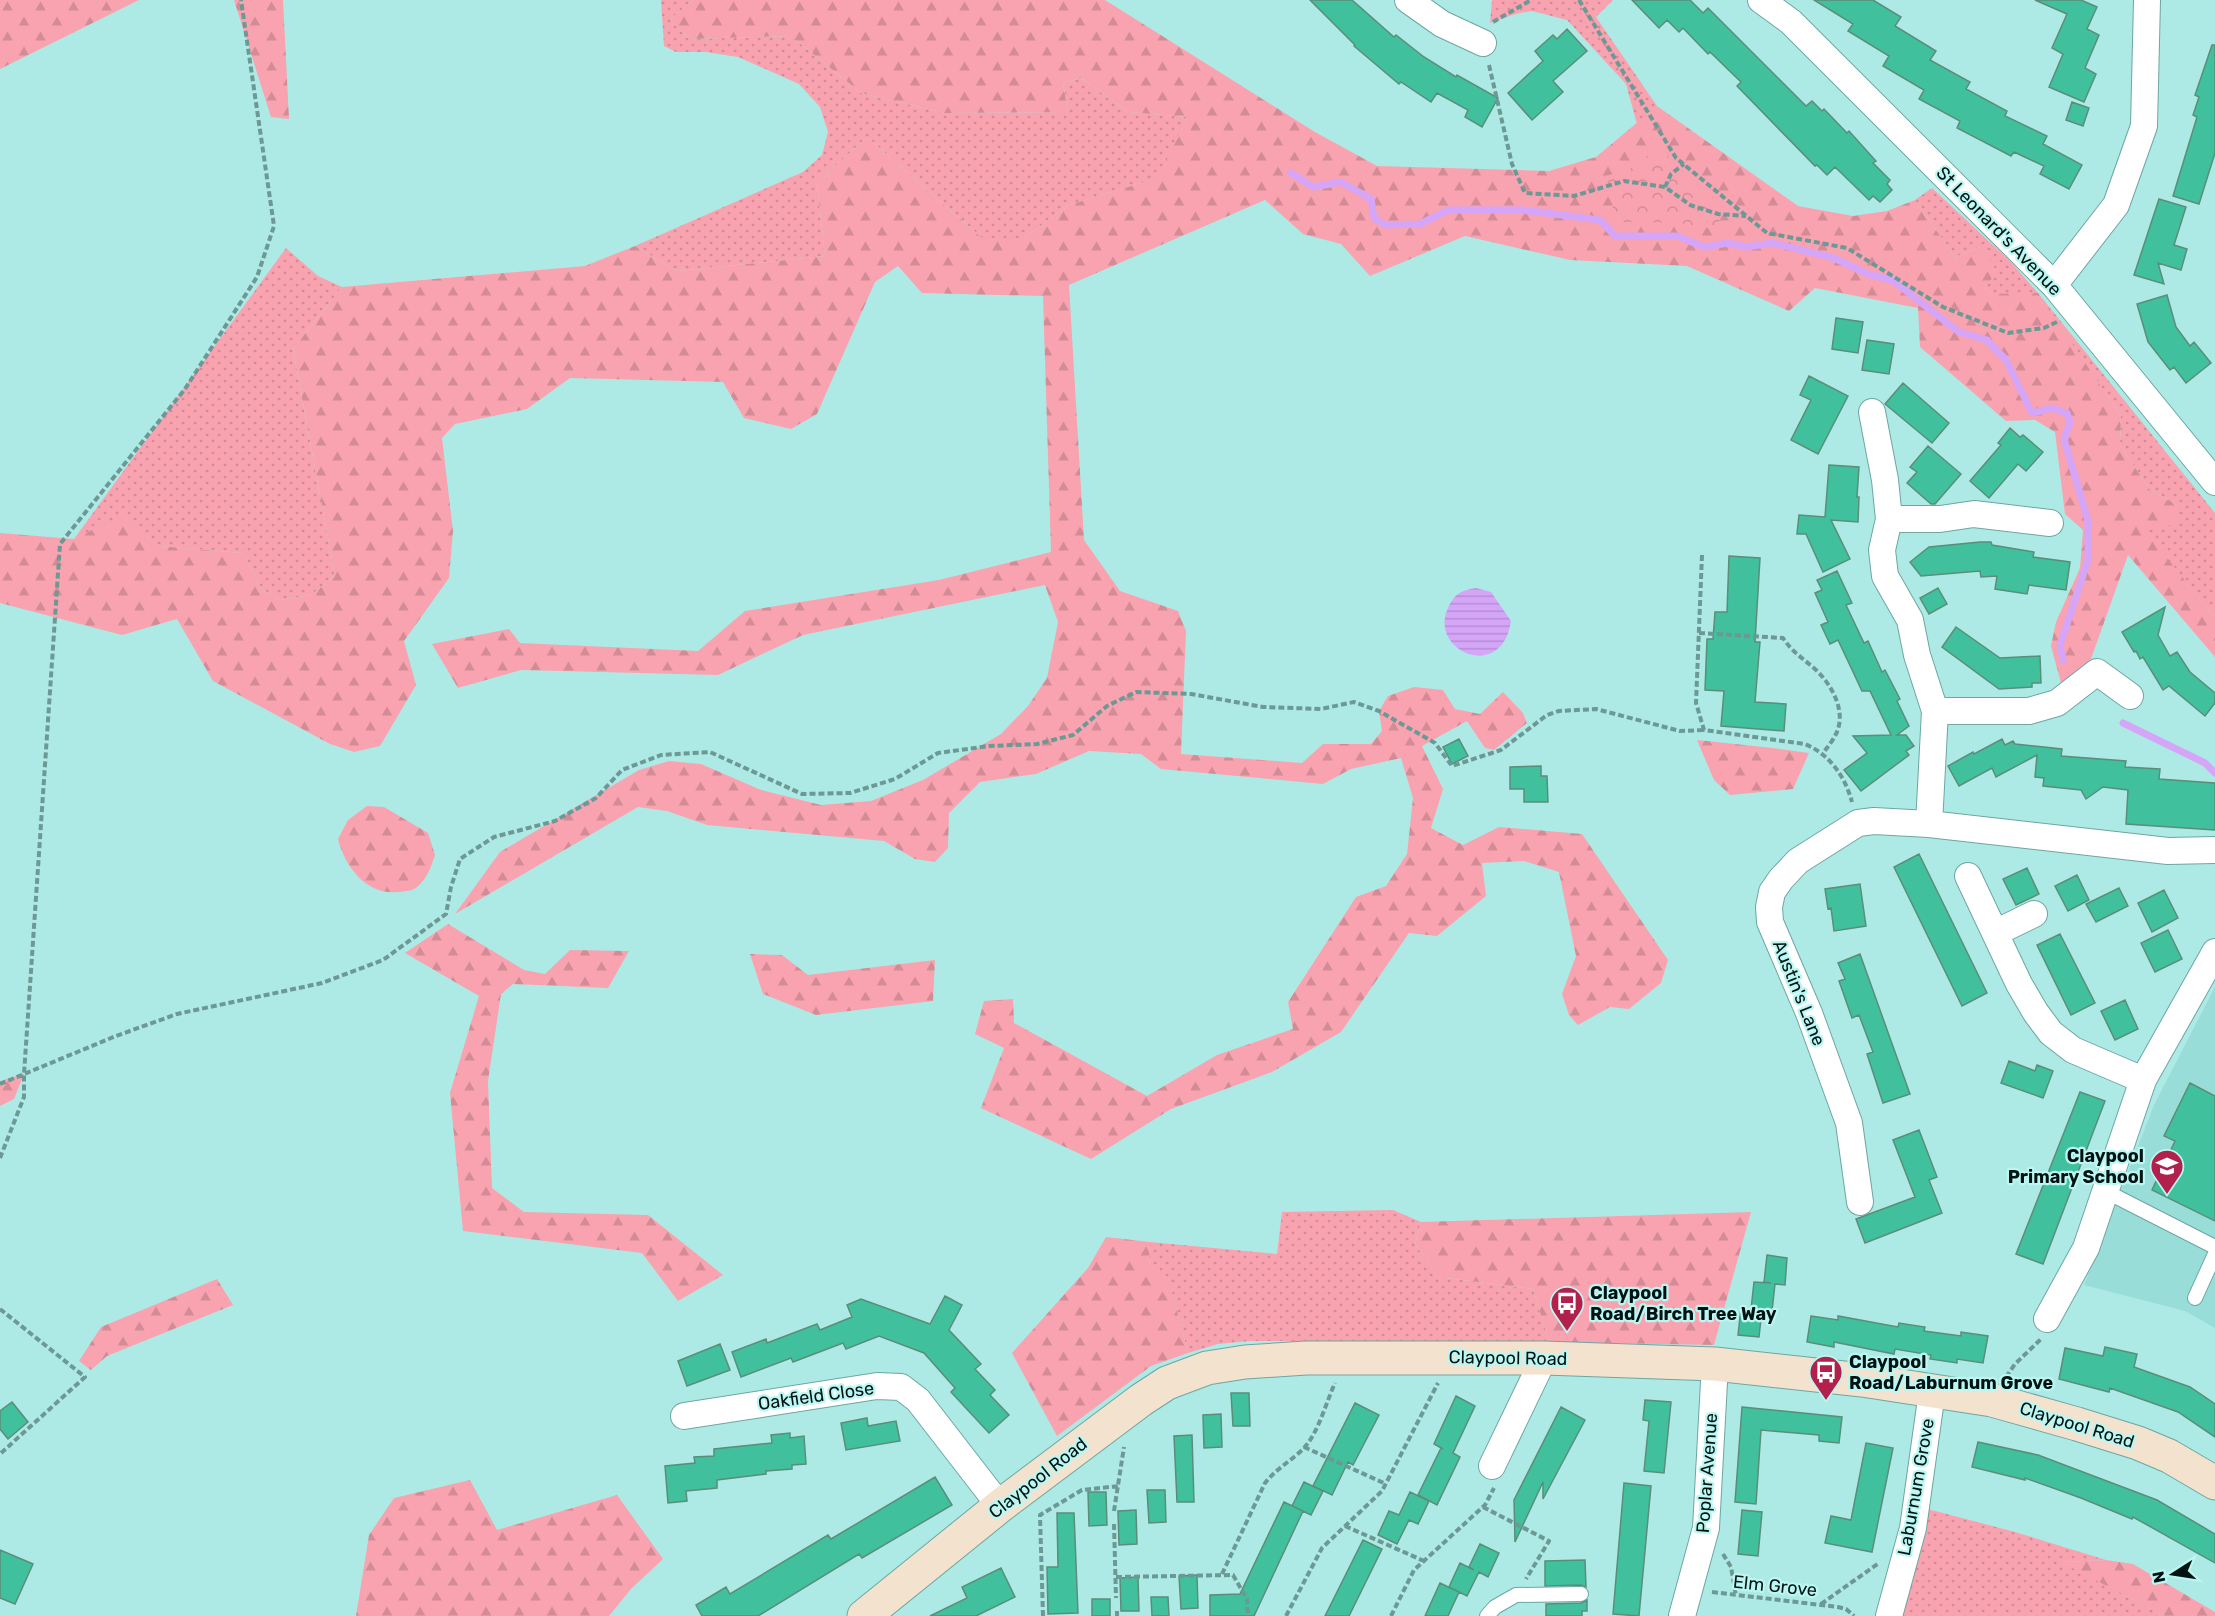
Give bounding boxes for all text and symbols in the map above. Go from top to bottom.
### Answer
street label: St Leonard's Avenue [1932,162,2066,300]
street label: Austin's Lane [1768,937,1830,1049]
place label: Claypool Primary School [2008,1145,2144,1188]
school or university icon: Claypool Primary School [2149,1148,2185,1195]
place label: Claypool Road/Birch Tree Way [1590,1282,1777,1325]
bus stop icon: Claypool Road/Birch Tree Way [1549,1285,1585,1332]
street label: Claypool Road [1448,1346,1568,1370]
place label: Claypool Road/Laburnum Grove [1849,1351,2054,1394]
bus stop icon: Claypool Road/Laburnum Grove [1808,1354,1844,1401]
street label: Oakfield Close [757,1377,875,1415]
street label: Claypool Road [2017,1397,2137,1453]
street label: Poplar Avenue [1692,1412,1722,1534]
street label: Laburnum Grove [1893,1417,1939,1557]
street label: Claypool Road [984,1433,1092,1523]
north arrow [2143,1544,2203,1604]
text: N [2148,1569,2169,1585]
street label: Elm Grove [1732,1571,1818,1601]

